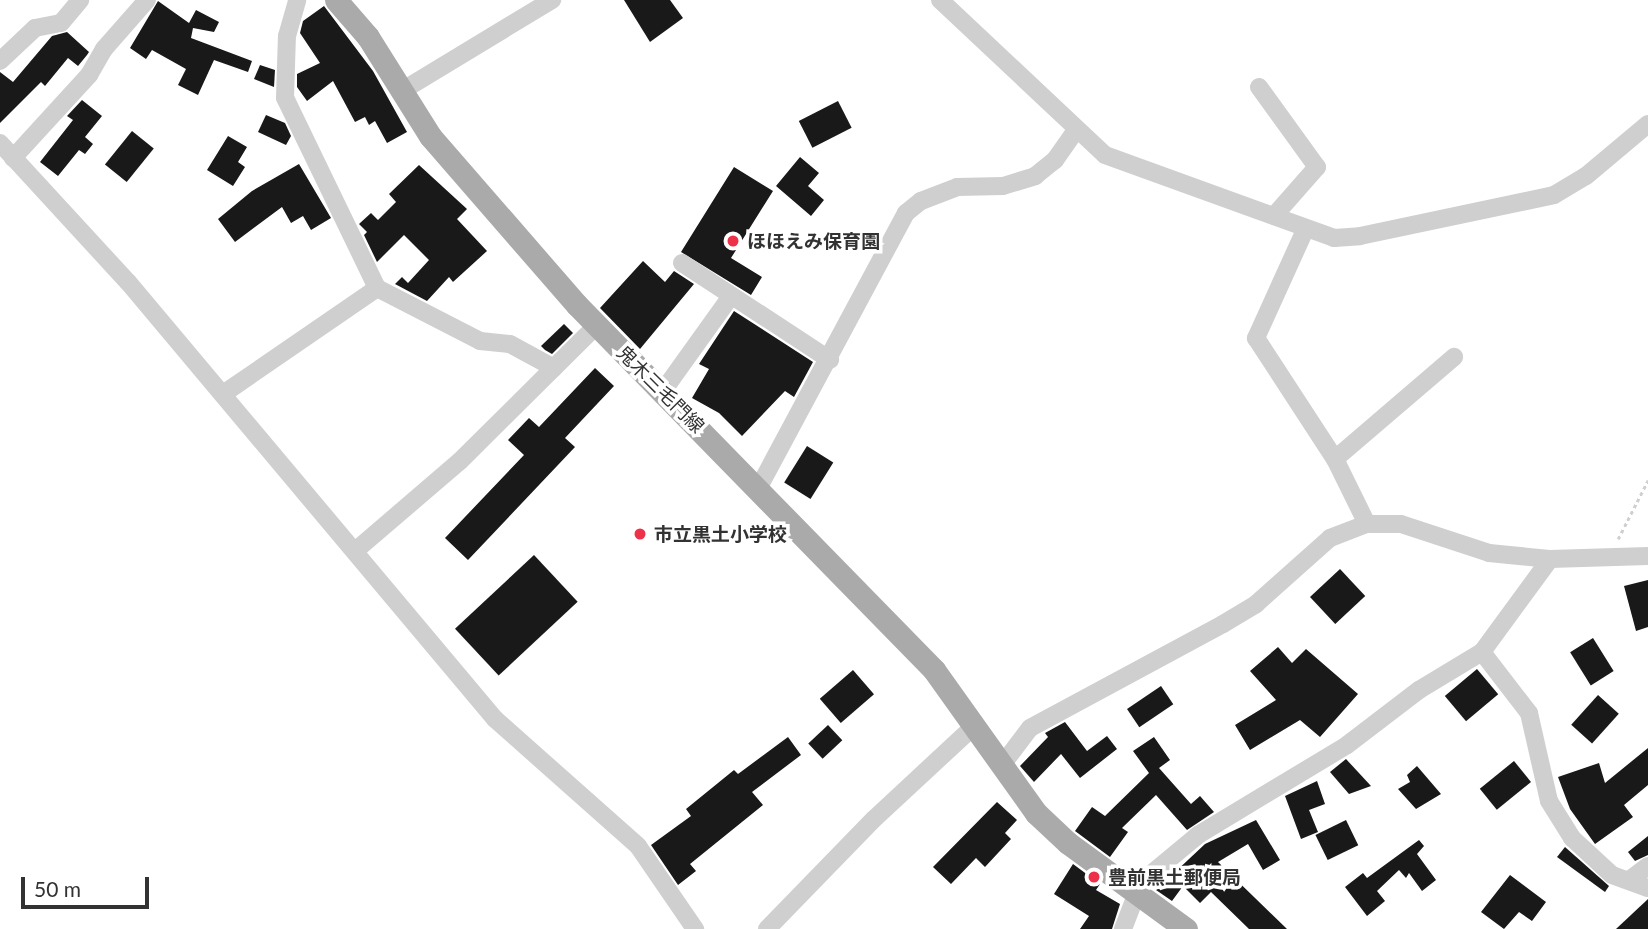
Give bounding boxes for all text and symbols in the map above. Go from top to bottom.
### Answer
place label: ほほえみ保育園 [747,230,880,252]
marker: ほほえみ保育園 [725,233,741,249]
street label: 鬼木三毛門線 [613,341,709,437]
place label: 市立黒土小学校 [654,523,787,545]
marker: 市立黒土小学校 [632,526,648,542]
scale bar [24,862,152,906]
place label: 豊前黒土郵便局 [1108,866,1241,888]
marker: 豊前黒土郵便局 [1086,869,1102,885]
text: 50 m [34,876,81,901]

